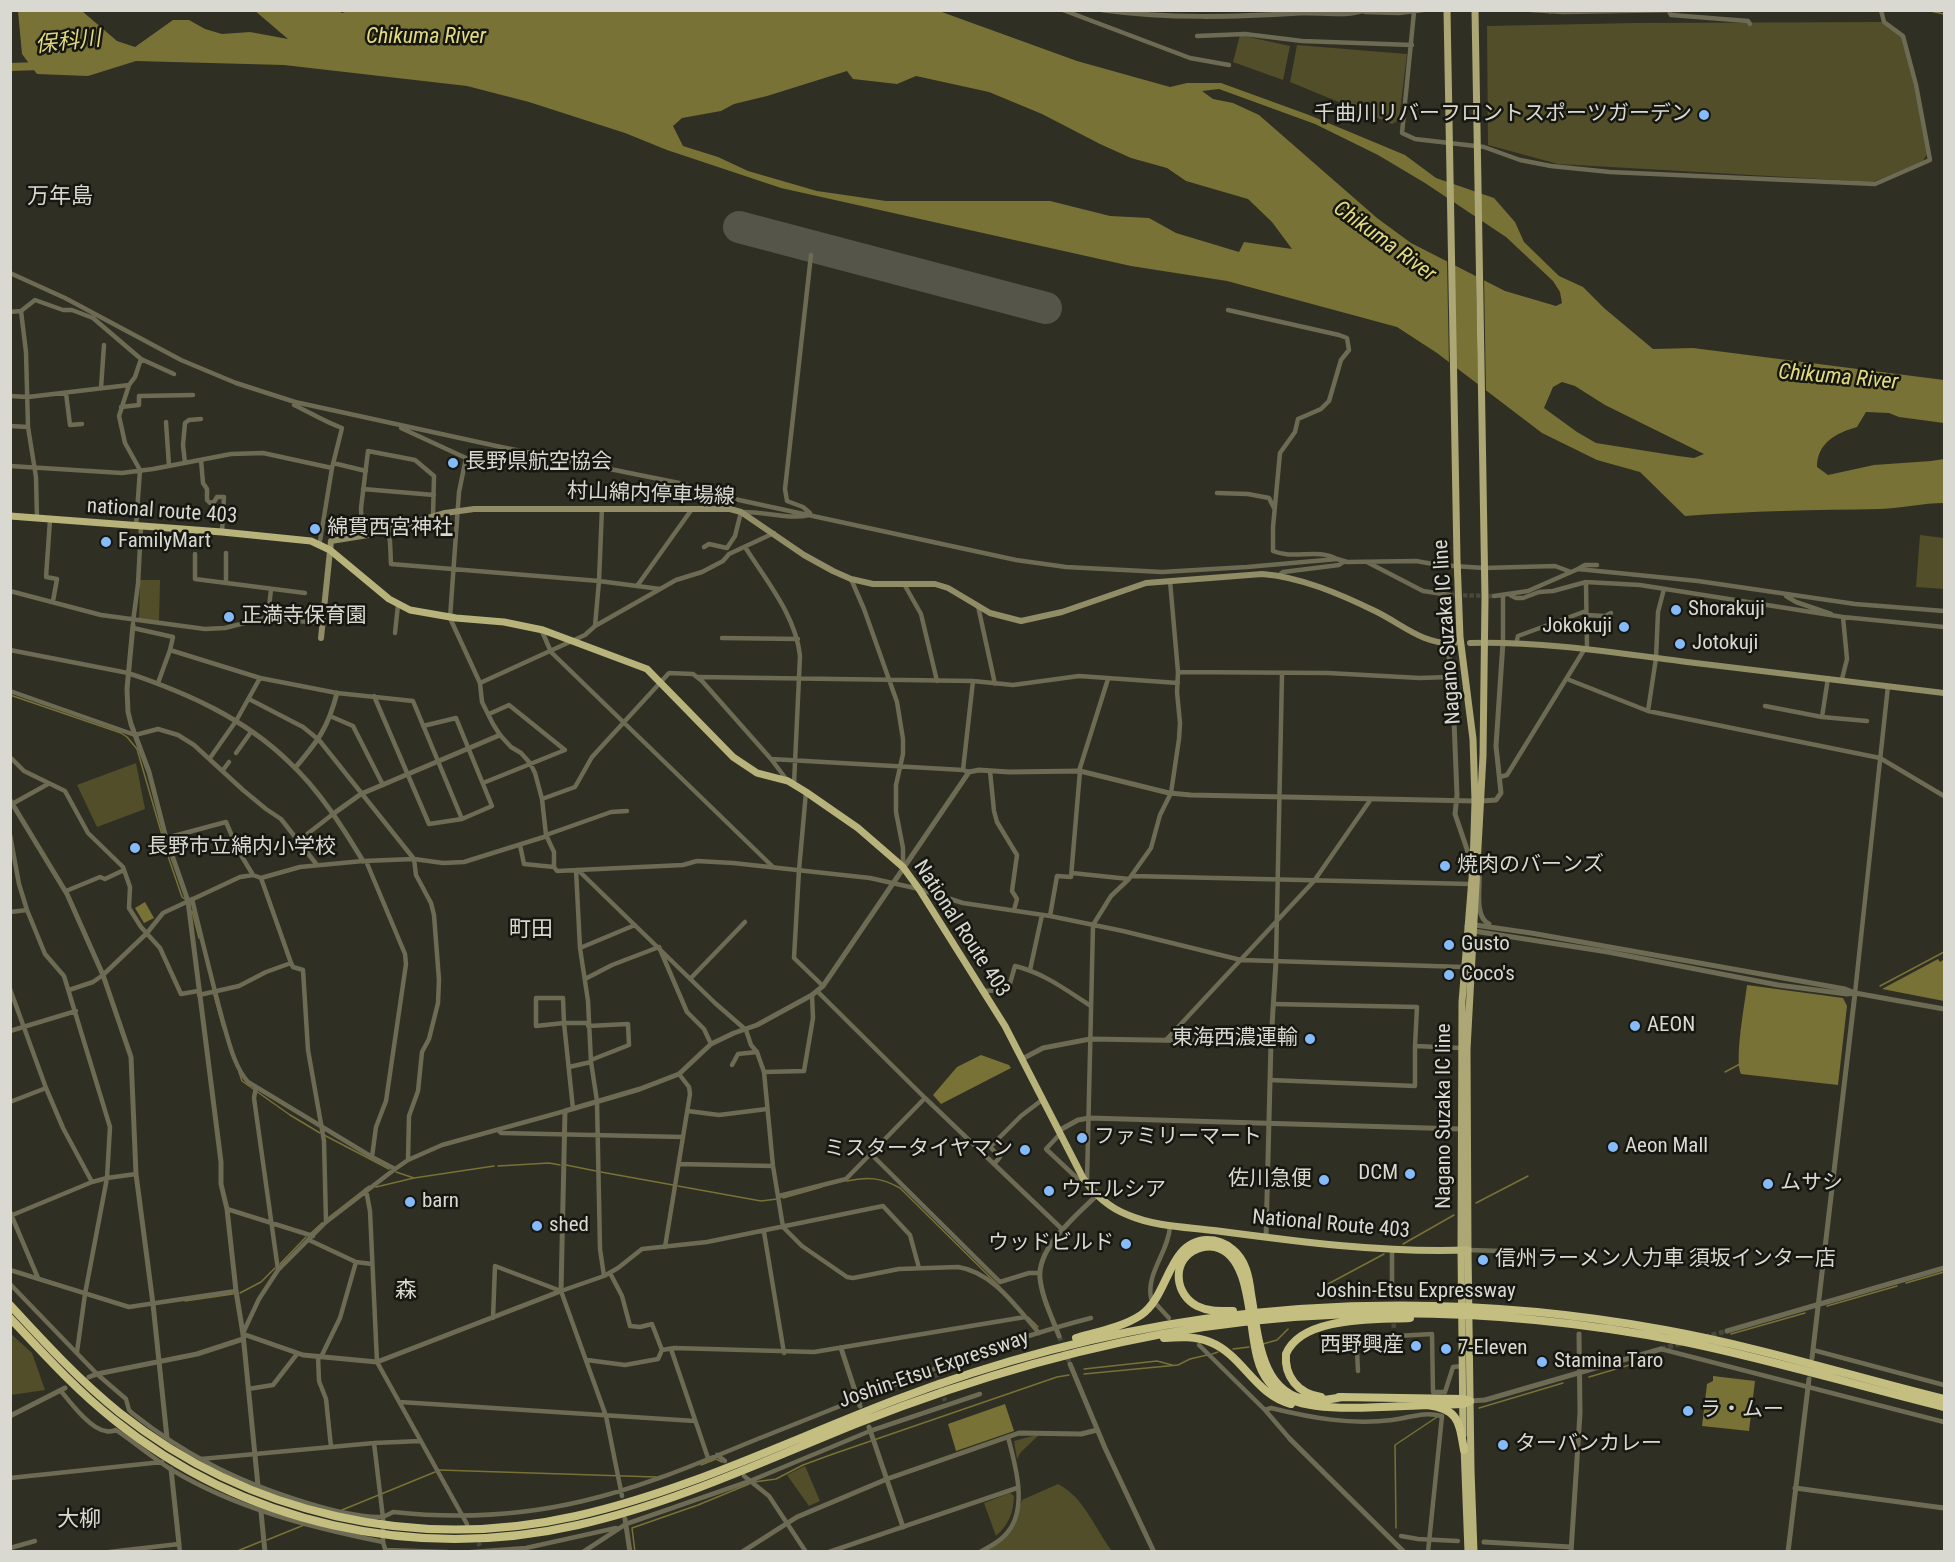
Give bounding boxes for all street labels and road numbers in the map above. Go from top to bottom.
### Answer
street label: 村山綿内停車場線 [567,479,735,511]
street label: national route 403 [86,494,238,530]
street label: Nagano Suzaka IC line [1429,539,1467,725]
street label: National Route 403 [907,856,1015,1002]
street label: Nagano Suzaka IC line [1432,1023,1458,1209]
street label: National Route 403 [1251,1206,1411,1244]
street label: Joshin-Etsu Expressway [1316,1279,1516,1305]
street label: Joshin-Etsu Expressway [836,1326,1032,1414]

